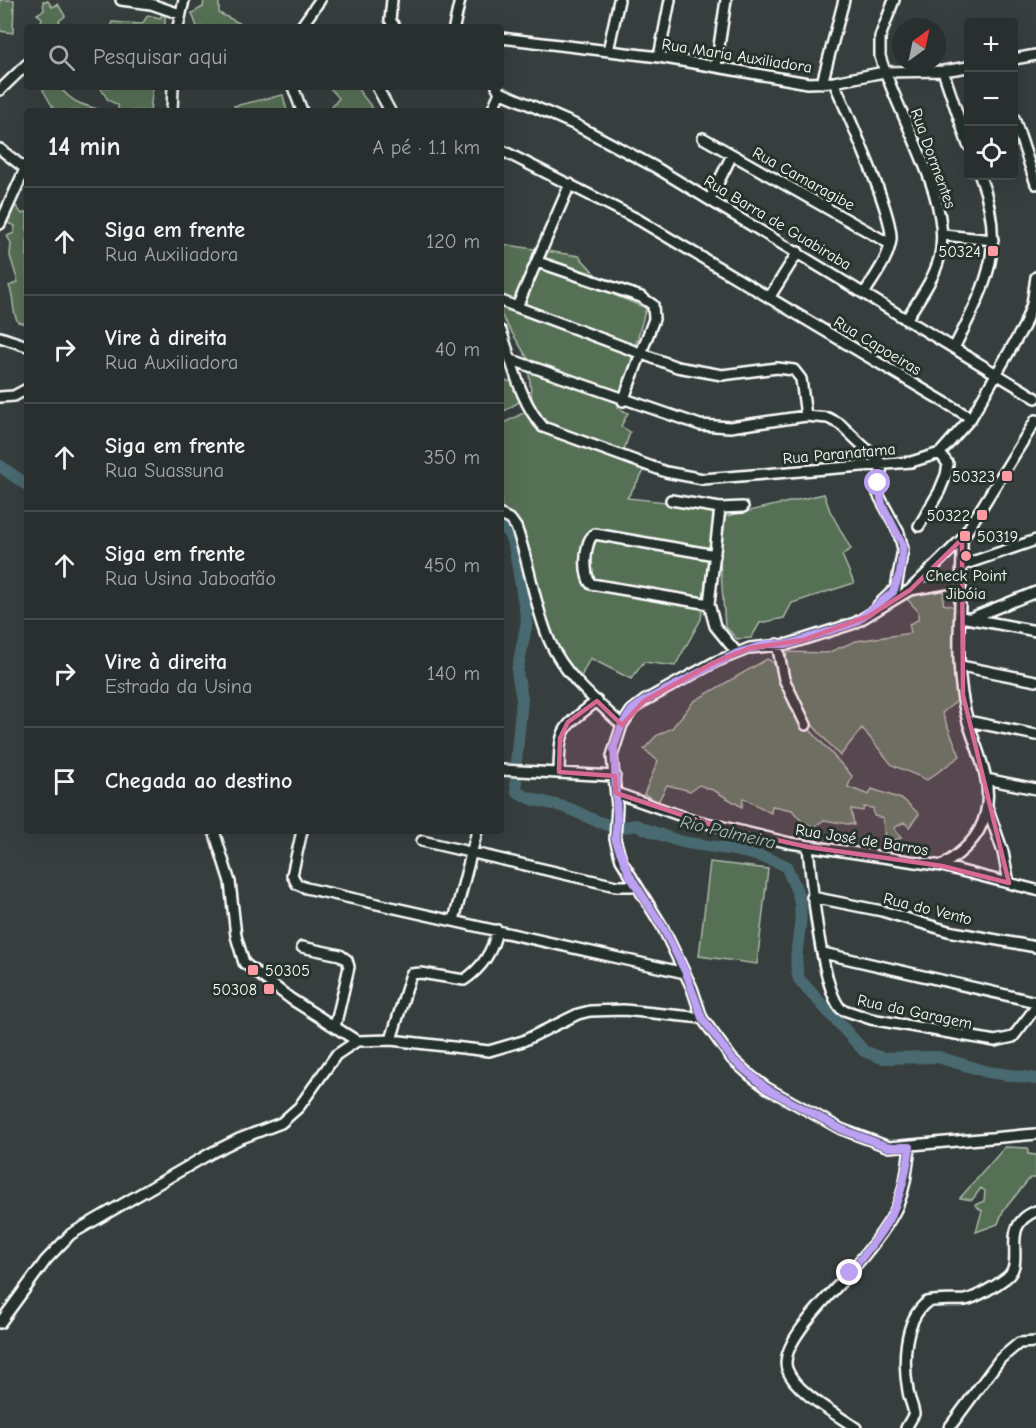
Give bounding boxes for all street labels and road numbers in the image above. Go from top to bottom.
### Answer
street label: Rua Maria Auxiliadora [660,35,813,77]
street label: Rua Dormentes [907,106,960,211]
street label: Rua Camaragibe [749,143,858,214]
street label: Rua Barra de Guabiraba [701,172,854,274]
street label: Rua Capoeiras [830,313,925,379]
street label: Rua Paranatama [782,440,896,468]
street label: Rua José de Barros [794,821,930,859]
street label: Rua do Vento [882,889,974,929]
street label: Rua da Garagem [856,991,974,1033]

